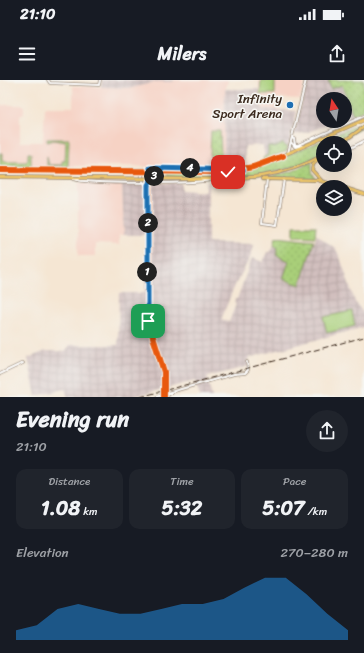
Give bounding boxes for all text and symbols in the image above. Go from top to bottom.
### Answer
text: 21:10 [20,1,56,27]
text: Milers [158,38,206,70]
icon: menu [16,43,38,65]
icon: share [326,43,348,65]
place label: Infinity Sport Arena [212,87,282,125]
north arrow [316,92,352,128]
map controls [316,92,352,216]
marker: Infinity Sport Arena [285,100,295,110]
button: locate [316,136,352,172]
pin [211,155,245,189]
pin: 4 [180,158,200,178]
text: 4 [187,158,193,177]
icon: check [217,161,239,183]
pin: 3 [144,166,164,186]
text: 3 [151,166,157,185]
button: layers [316,180,352,216]
pin: 2 [138,213,158,233]
text: 2 [145,213,151,232]
pin: 1 [137,262,157,282]
text: 1 [145,262,149,281]
pin [131,304,165,338]
icon: arrive [137,310,159,332]
text: Evening run [16,400,129,439]
button: share [306,410,348,452]
text: 21:10 [16,435,47,458]
text: Distance [48,472,90,491]
text: Time [170,472,194,491]
text: Pace [283,472,306,491]
text: 1.08 [41,491,80,526]
text: 5:32 [162,491,202,526]
text: 5:07 [262,491,305,526]
text: km [80,502,98,521]
text: /km [305,502,327,521]
text: Elevation [16,541,69,564]
text: 270–280 m [281,541,348,564]

